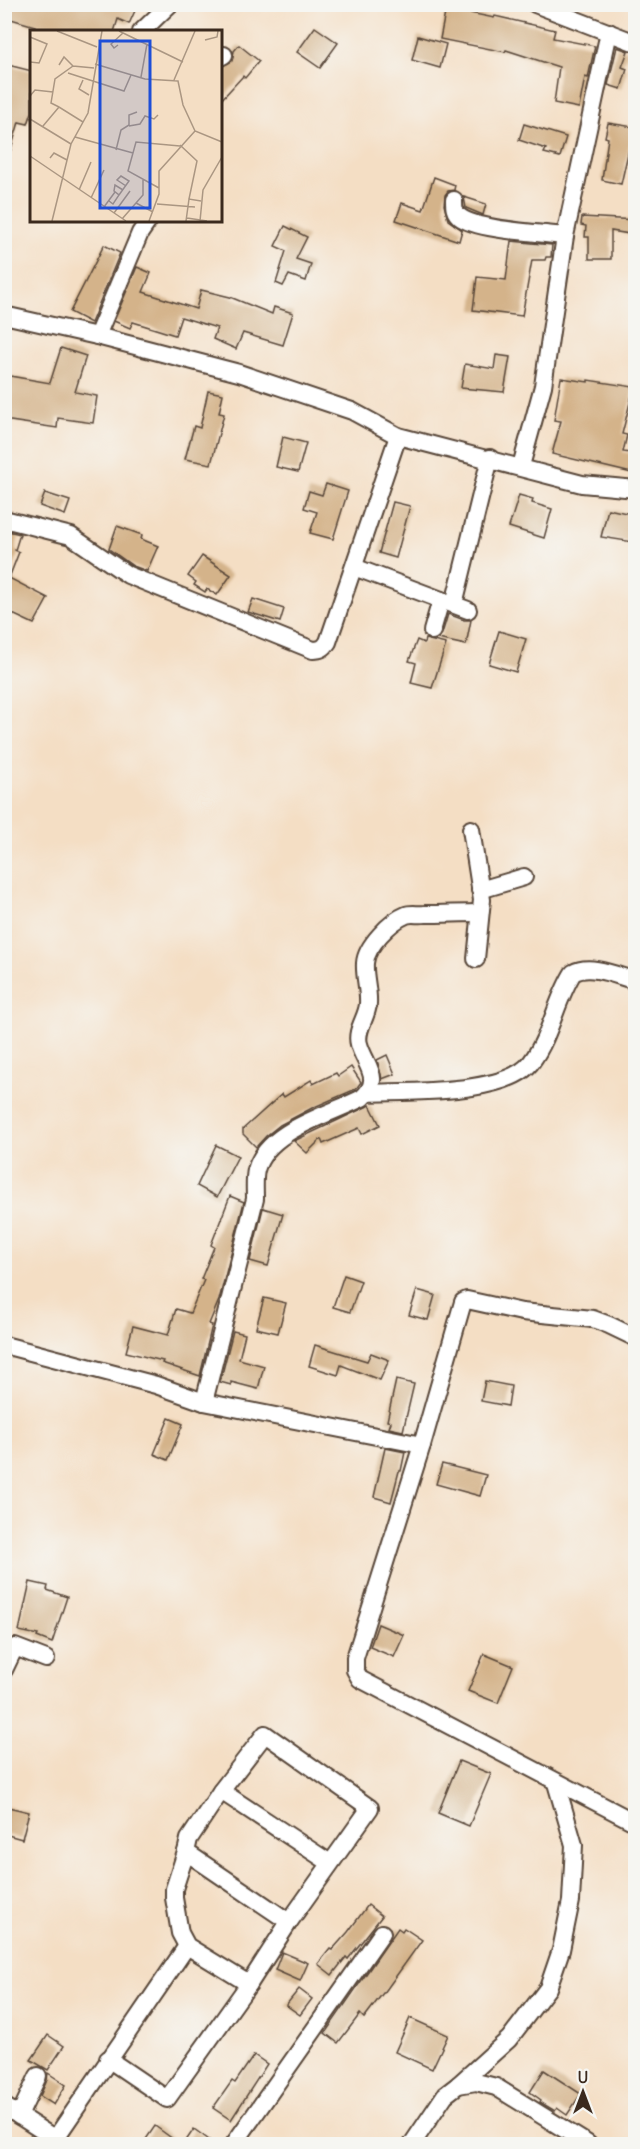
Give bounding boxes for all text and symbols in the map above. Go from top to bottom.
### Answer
inset map [30,30,222,222]
north arrow [553,2062,613,2122]
text: U [578,2067,588,2087]

